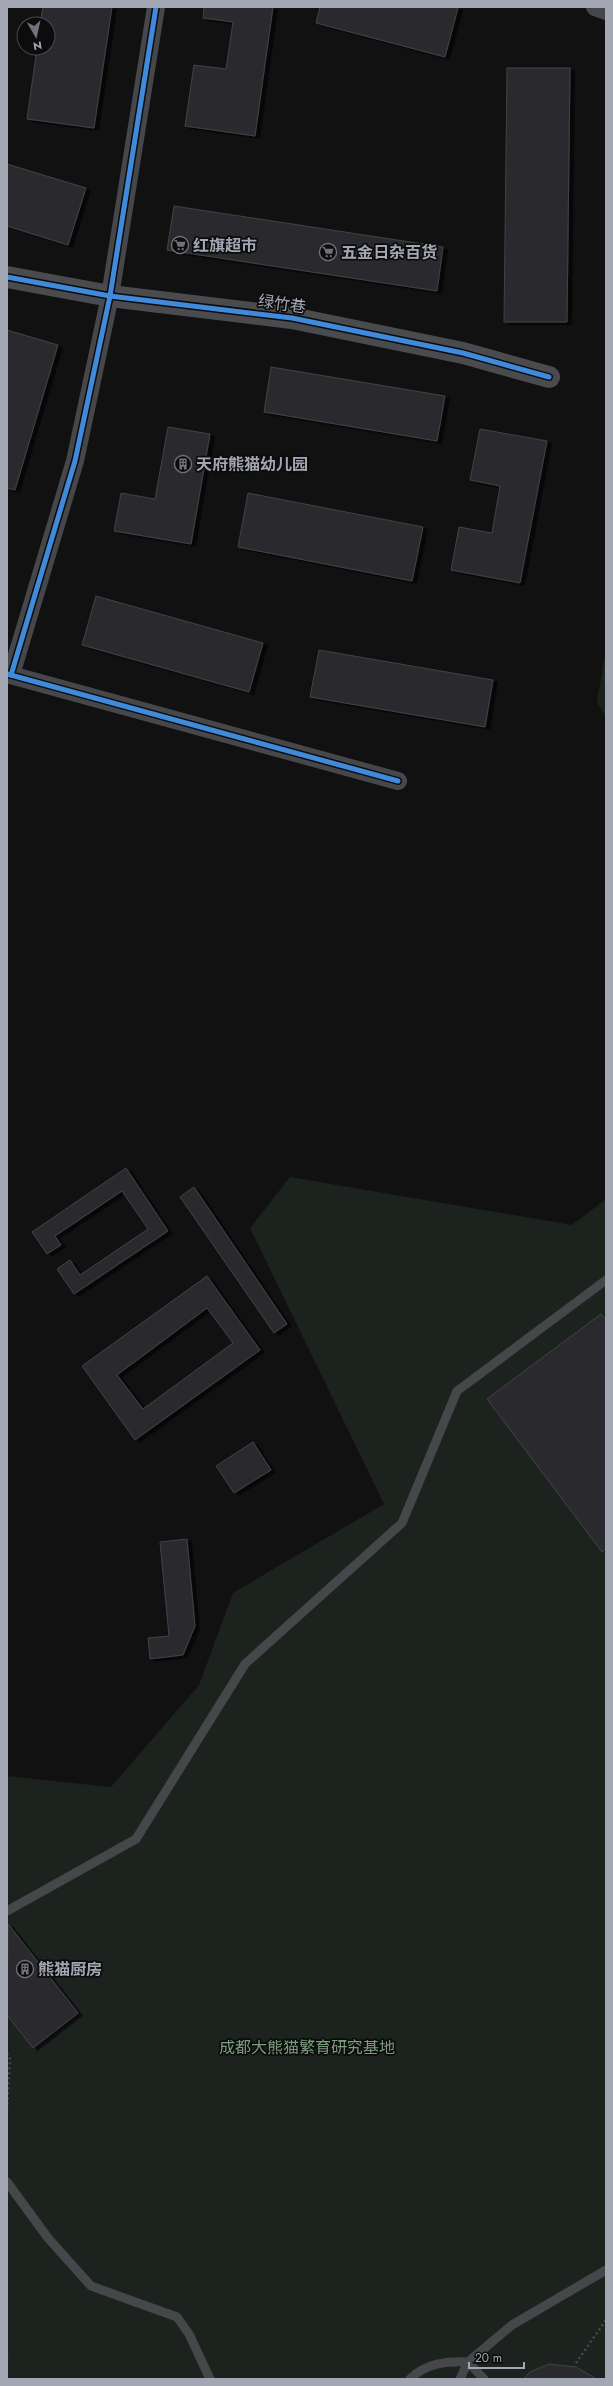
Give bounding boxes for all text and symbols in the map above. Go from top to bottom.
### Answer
north arrow [16,16,56,56]
text: N [32,37,43,54]
place label: 红旗超市 [193,234,257,257]
supermarket icon: 红旗超市 [170,235,190,255]
place label: 五金日杂百货 [341,241,437,264]
supermarket icon: 五金日杂百货 [318,242,338,262]
street label: 绿竹巷 [257,289,307,319]
place label: 天府熊猫幼儿园 [196,453,308,476]
building icon: 天府熊猫幼儿园 [173,454,193,474]
place label: 熊猫厨房 [38,1958,102,1981]
building icon: 熊猫厨房 [15,1959,35,1979]
park label: 成都大熊猫繁育研究基地 [219,2036,395,2059]
scale bar [469,2344,524,2370]
text: 20 m [475,2349,502,2367]

